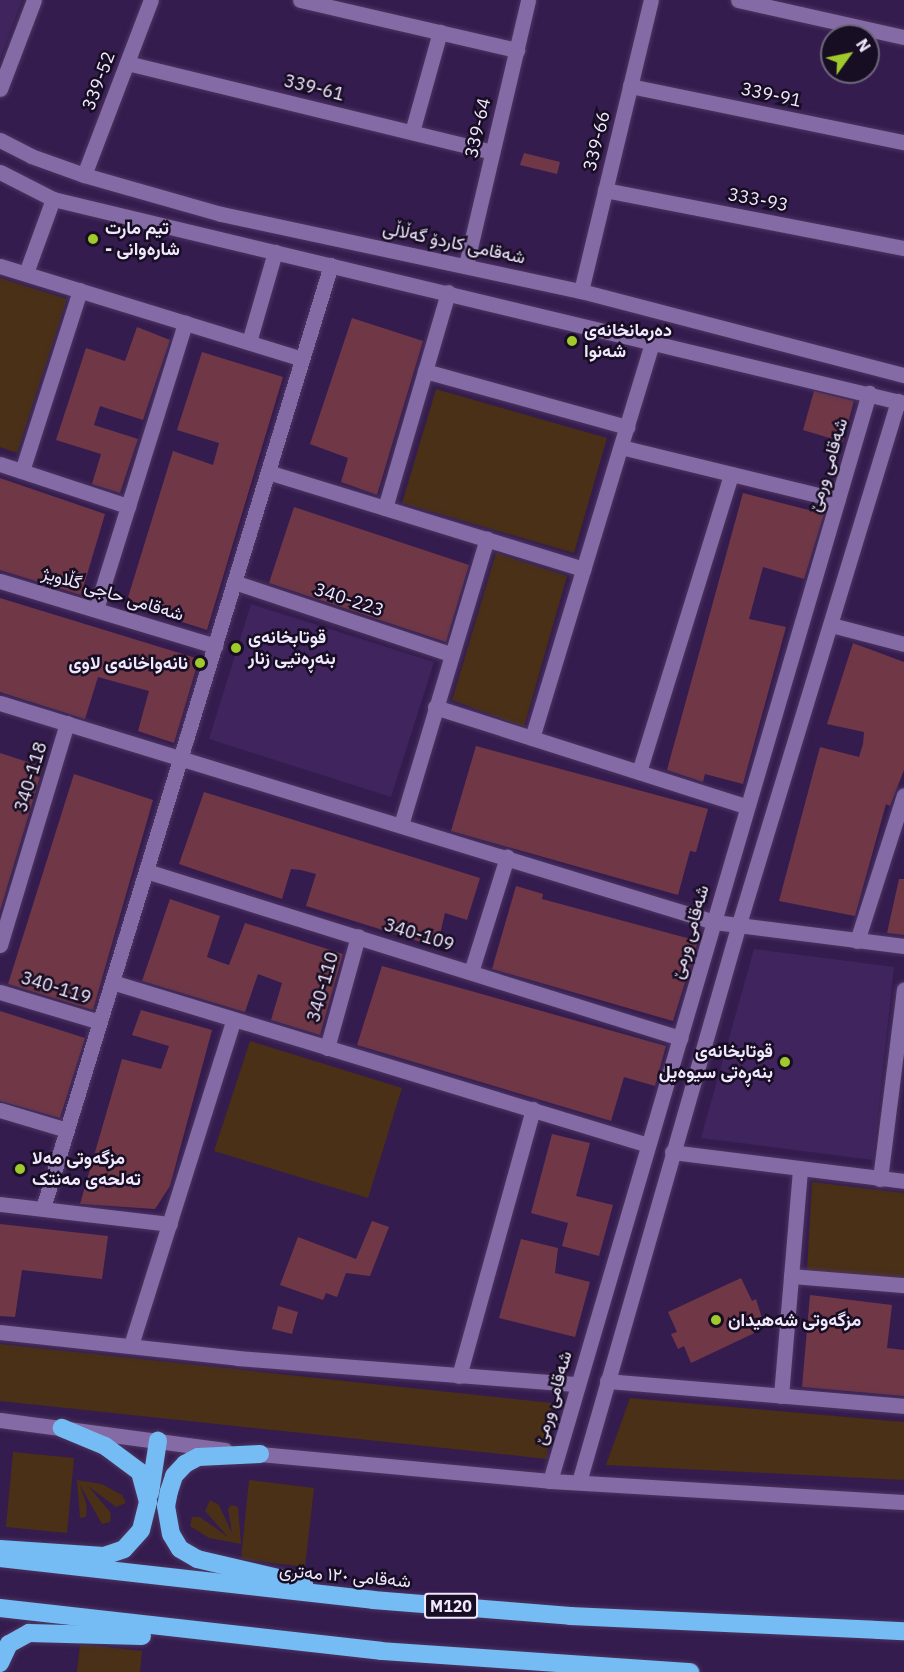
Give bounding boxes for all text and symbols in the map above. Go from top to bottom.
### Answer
north arrow [820,24,880,84]
text: N [852,35,875,56]
street label: 339-52 [78,49,120,113]
street label: 339-61 [282,70,346,106]
street label: 339-91 [739,78,803,112]
street label: 339-64 [461,96,495,160]
street label: 339-66 [579,109,615,173]
street label: 333-93 [726,184,790,216]
street label: شەقامی کاردۆ گەڵاڵی [381,217,527,269]
place label: تیم مارت - شارەوانی [105,218,180,260]
marker: تیم مارت - شارەوانی [86,232,100,246]
place label: دەرمانخانەی شەنوا [584,320,672,362]
marker: دەرمانخانەی شەنوا [565,334,579,348]
street label: شەقامی ورمێ [804,416,852,514]
street label: شەقامی حاجی گڵاویژ [40,562,186,626]
street label: 340-223 [311,579,387,621]
place label: قوتابخانەی بنەڕەتیی زنار [248,627,336,670]
marker: قوتابخانەی بنەڕەتیی زنار [229,641,243,655]
place label: نانەواخانەی لاوی [69,652,188,674]
marker: نانەواخانەی لاوی [193,656,207,670]
street label: 340-118 [10,739,52,815]
street label: شەقامی ورمێ [666,883,714,981]
street label: 340-109 [381,914,457,956]
street label: 340-110 [303,949,343,1025]
street label: 340-119 [18,967,94,1009]
place label: قوتابخانەی بنەڕەتی سیوەیل [659,1041,773,1084]
marker: قوتابخانەی بنەڕەتی سیوەیل [778,1055,792,1069]
place label: مزگەوتی مەلا تەلحەی مەنتک [32,1148,141,1190]
marker: مزگەوتی مەلا تەلحەی مەنتک [13,1162,27,1176]
place label: مزگەوتی شەهیدان [728,1309,861,1331]
marker: مزگەوتی شەهیدان [709,1313,723,1327]
street label: شەقامی ورمێ [529,1349,577,1447]
street label: شەقامی ١٢٠ مەتری [278,1559,412,1593]
road number: M120 [424,1593,478,1619]

